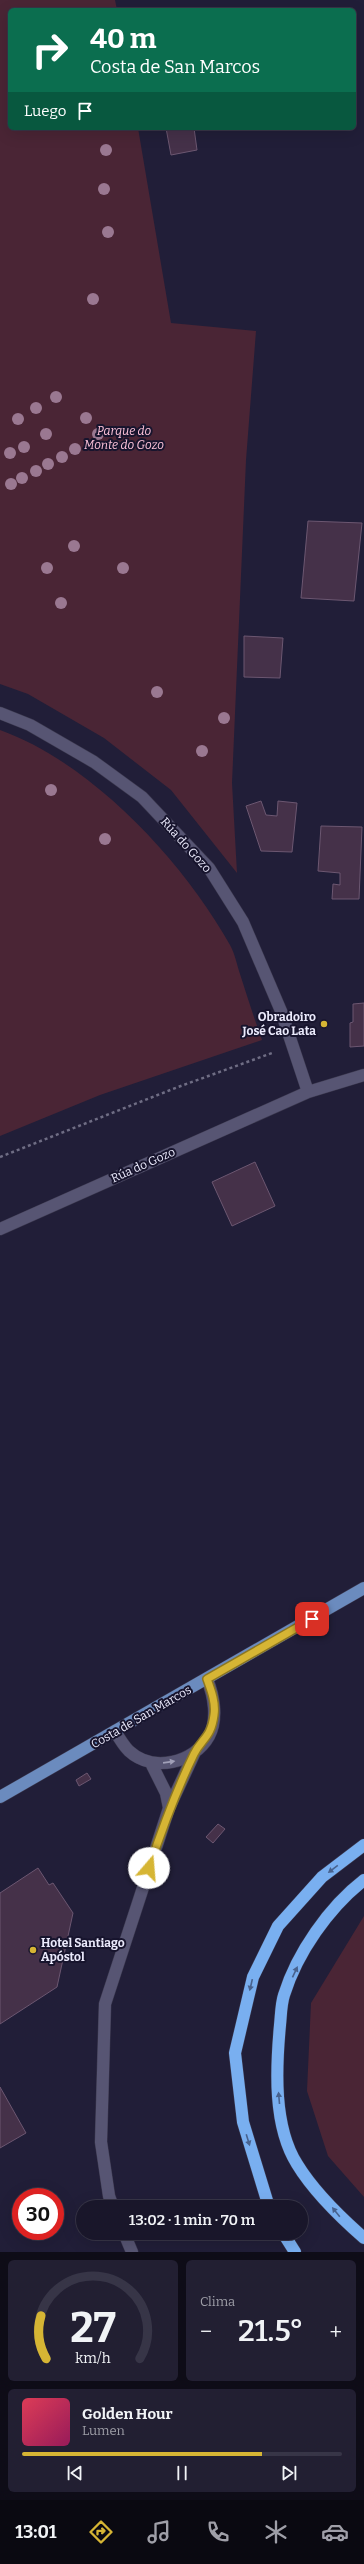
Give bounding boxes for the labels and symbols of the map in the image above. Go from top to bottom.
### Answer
park label: Parque do Monte do Gozo [84,424,164,452]
street label: Rúa do Gozo [158,815,214,875]
place label: Obradoiro José Cao Lata [242,1010,316,1038]
marker: Obradoiro José Cao Lata [319,1019,329,1029]
street label: Rúa do Gozo [109,1145,177,1185]
pin [295,1602,329,1636]
street label: Costa de San Marcos [88,1682,194,1751]
one-way arrow [162,1759,175,1765]
position arrow [128,1847,170,1889]
one-way arrow [327,1865,338,1873]
place label: Hotel Santiago Apóstol [41,1936,125,1964]
marker: Hotel Santiago Apóstol [28,1945,38,1955]
one-way arrow [292,1966,298,1977]
one-way arrow [248,1978,254,1991]
one-way arrow [276,2092,282,2105]
one-way arrow [245,2134,251,2146]
speed limit sign: 30 [12,2188,64,2240]
one-way arrow [331,2206,340,2217]

